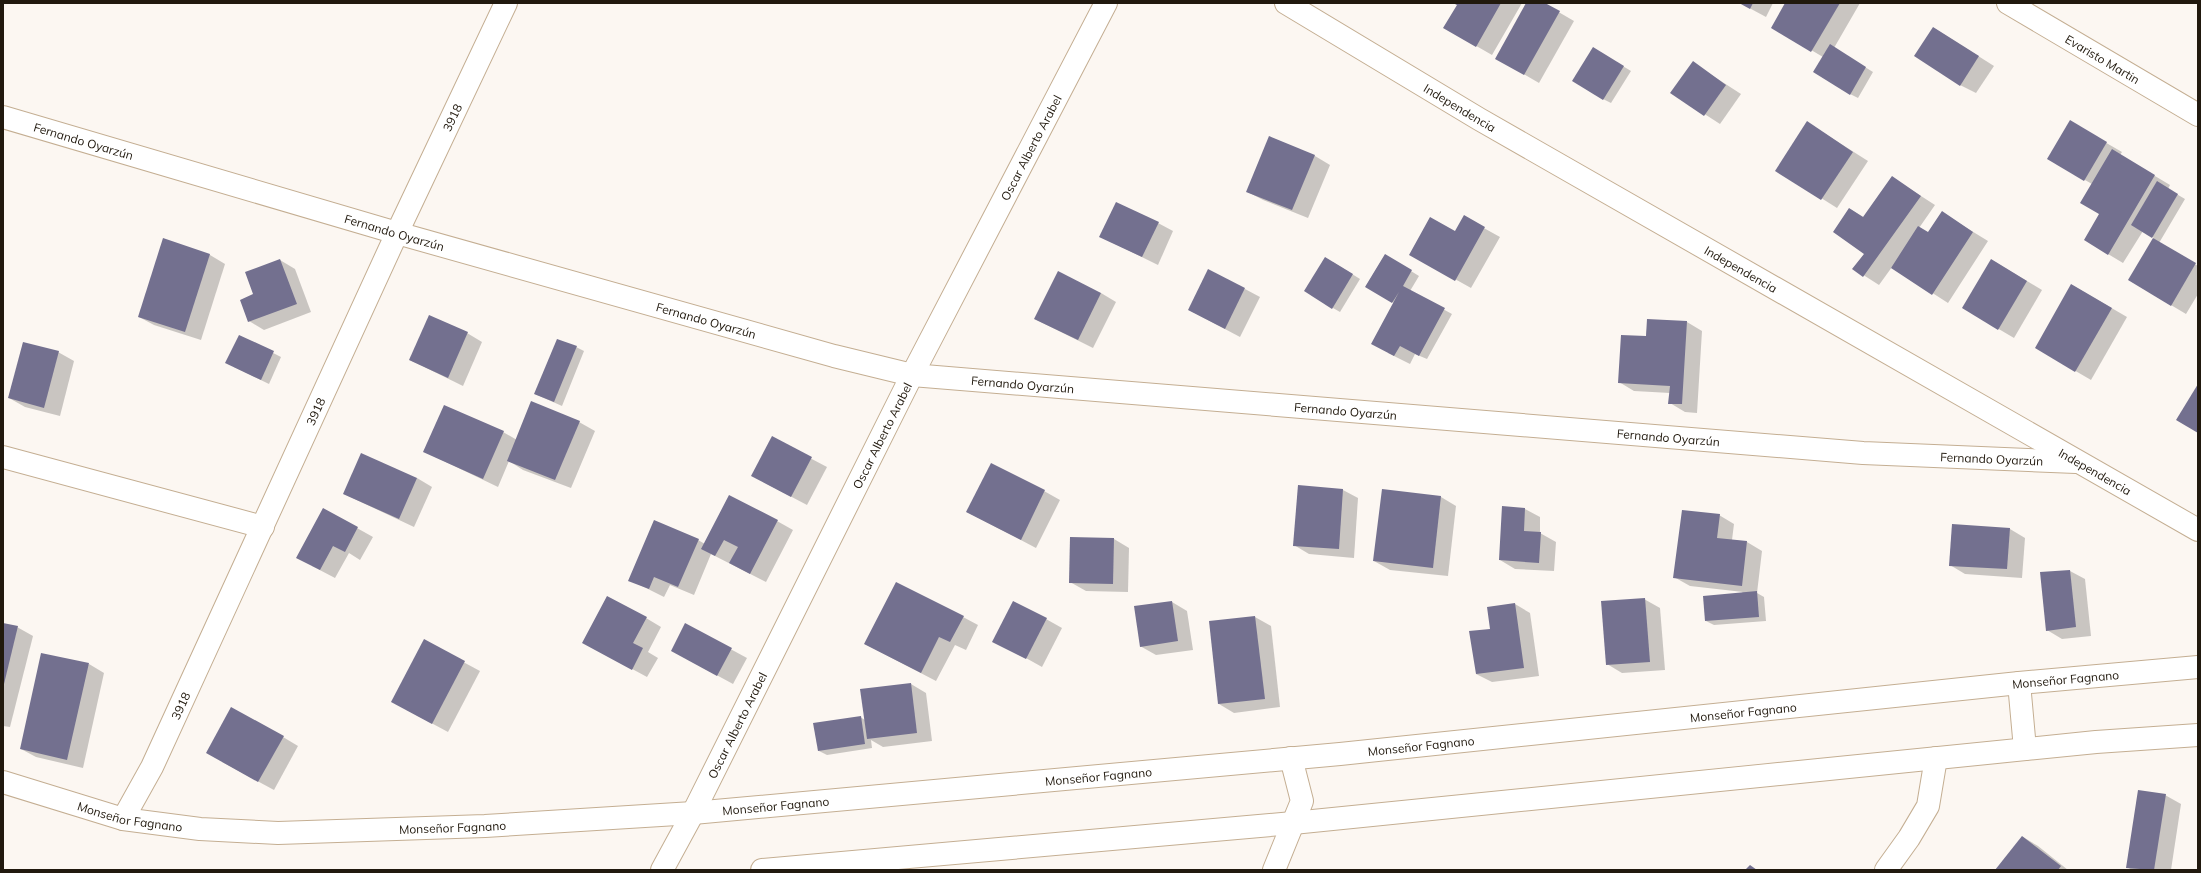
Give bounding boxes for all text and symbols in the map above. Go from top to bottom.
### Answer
street label: Evaristo Martin [2063,31,2143,87]
street label: Independencia [1421,80,1499,135]
street label: Oscar Alberto Arabel [997,92,1064,203]
street label: 3918 [439,101,465,134]
street label: Fernando Oyarzún [32,119,135,162]
street label: Fernando Oyarzún [343,210,446,253]
street label: Independencia [1702,242,1780,296]
street label: Fernando Oyarzún [655,299,758,341]
street label: Fernando Oyarzún [971,372,1075,396]
street label: Oscar Alberto Arabel [849,380,915,491]
street label: 3918 [302,395,328,427]
street label: Fernando Oyarzún [1293,399,1398,422]
street label: Fernando Oyarzún [1616,425,1721,449]
street label: Independencia [2056,445,2134,498]
street label: Fernando Oyarzún [1940,449,2044,468]
street label: Monseñor Fagnano [2011,667,2120,691]
street label: Oscar Alberto Arabel [704,670,770,781]
street label: 3918 [167,689,193,722]
street label: Monseñor Fagnano [1689,699,1798,725]
street label: Monseñor Fagnano [1367,732,1475,759]
street label: Monseñor Fagnano [1044,764,1153,788]
street label: Monseñor Fagnano [722,793,830,818]
street label: Monseñor Fagnano [76,798,184,834]
street label: Monseñor Fagnano [399,817,507,836]

